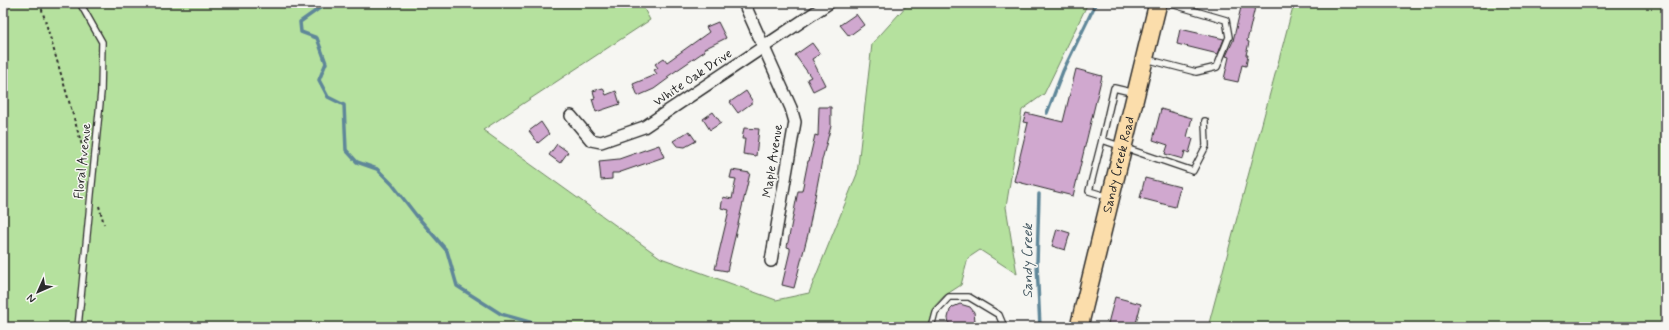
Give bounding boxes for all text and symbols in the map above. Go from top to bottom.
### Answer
street label: White Oak Drive [650,45,736,111]
street label: Sandy Creek Road [1099,115,1139,215]
street label: Floral Avenue [71,122,95,200]
street label: Maple Avenue [759,123,787,199]
water label: Sandy Creek [1019,223,1037,298]
north arrow [18,272,58,312]
text: N [24,291,39,306]

